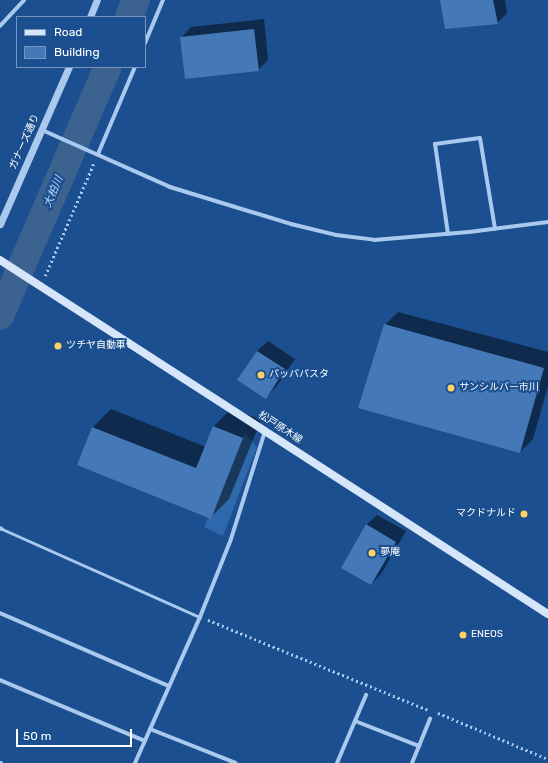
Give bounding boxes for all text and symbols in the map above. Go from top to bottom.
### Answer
legend [16,16,146,68]
text: Road [54,25,82,39]
text: Building [54,45,100,59]
street label: ガナーズ通り [7,112,43,172]
water label: 大柏川 [41,174,67,210]
place label: ツチヤ自動車 [66,340,126,352]
marker: ツチヤ自動車 [53,341,63,351]
place label: パッパパスタ [269,369,329,381]
marker: パッパパスタ [256,370,266,380]
place label: サンシルバー市川 [459,382,539,394]
marker: サンシルバー市川 [446,383,456,393]
street label: 松戸原木線 [256,409,304,447]
place label: マクドナルド [456,508,516,520]
marker: マクドナルド [519,509,529,519]
place label: 夢庵 [380,547,400,559]
marker: 夢庵 [367,548,377,558]
place label: ENEOS [471,629,503,641]
marker: ENEOS [458,630,468,640]
scale bar [18,721,134,747]
text: 50 m [23,729,51,743]

